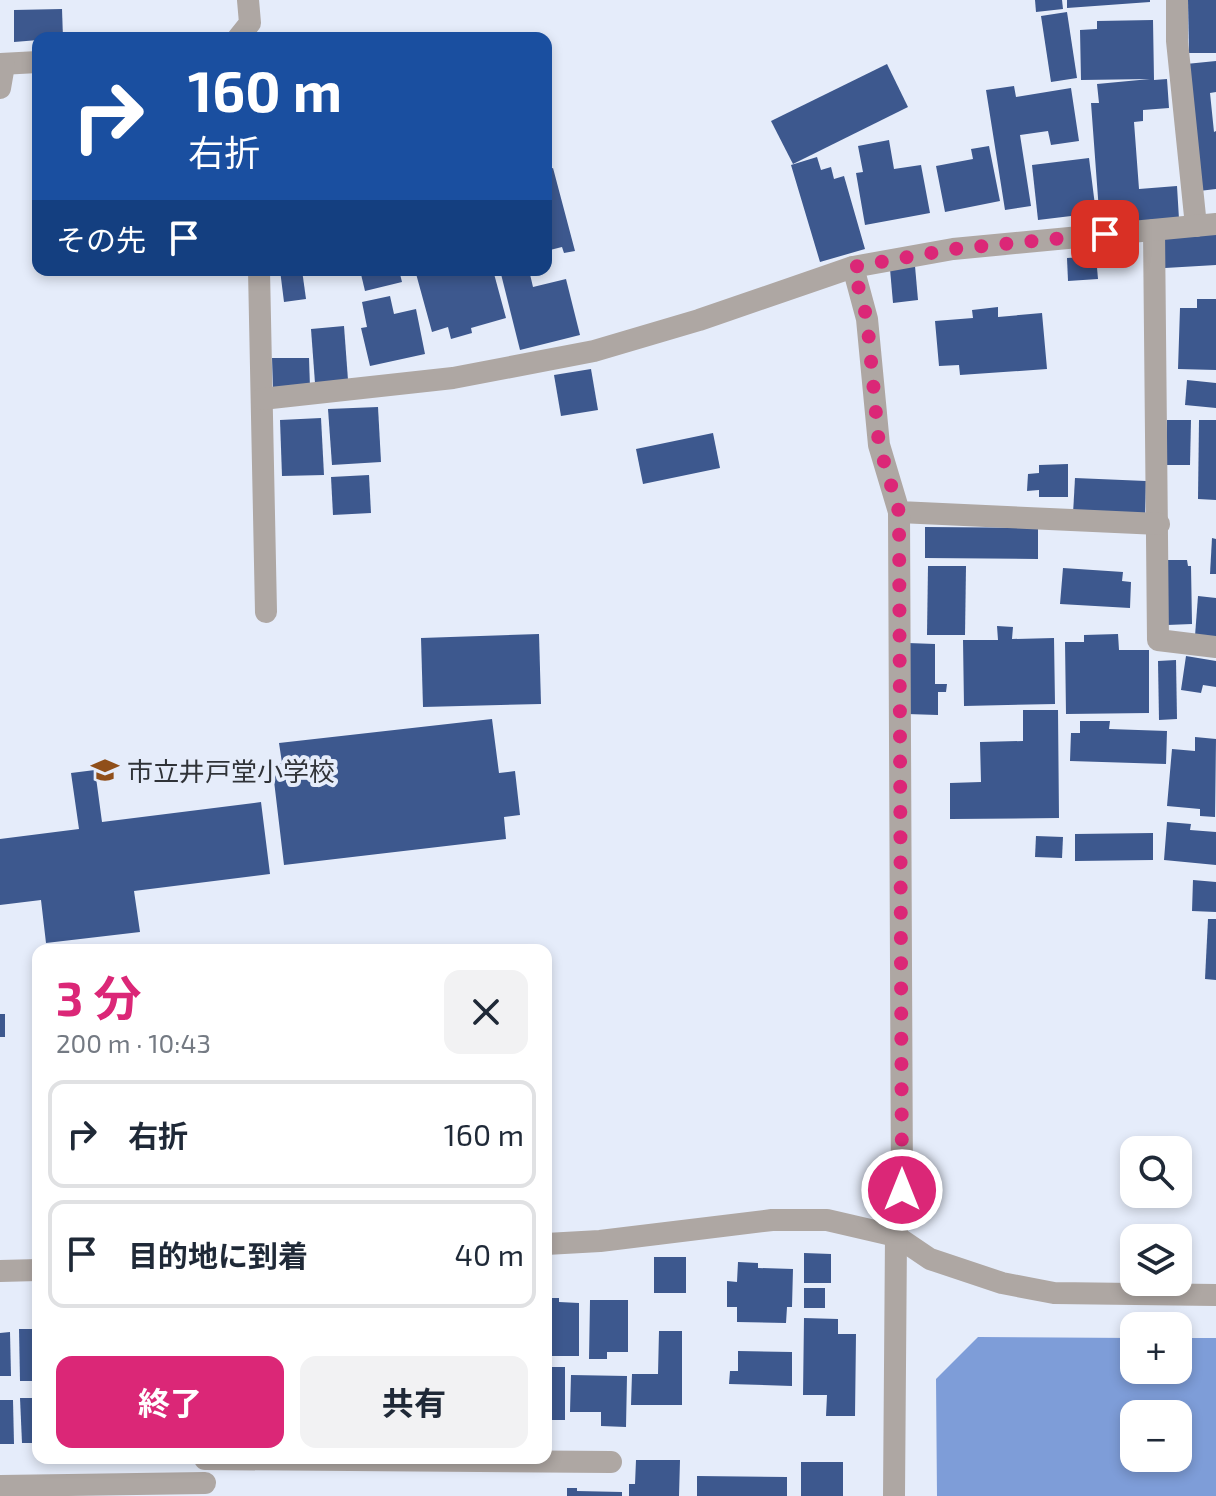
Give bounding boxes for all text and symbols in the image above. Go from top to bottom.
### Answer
text: 160 m [188,56,342,123]
icon: right [56,64,160,168]
text: 右折 [188,130,260,173]
pin [1071,200,1139,268]
icon: arrive [1083,212,1127,256]
icon: arrive [162,216,206,260]
text: その先 [56,221,146,257]
school or university icon: 市立井戸堂小学校 [90,755,120,785]
place label: 市立井戸堂小学校 [127,755,335,786]
text: 3 分 [56,968,142,1026]
button: close [444,970,528,1054]
text: 200 m · 10:43 [56,1027,211,1058]
icon: right [60,1112,104,1156]
text: 160 m [444,1116,524,1152]
text: 右折 [128,1117,188,1153]
map controls [1120,1136,1192,1472]
button: search [1120,1136,1192,1208]
position arrow [860,1148,944,1232]
button: layers [1120,1224,1192,1296]
icon: arrive [60,1232,104,1276]
text: 40 m [454,1236,524,1272]
text: 目的地に到着 [128,1237,308,1273]
button: + [1120,1312,1192,1384]
button: 終了 [56,1356,284,1448]
button: 共有 [300,1356,528,1448]
button: − [1120,1400,1192,1472]

